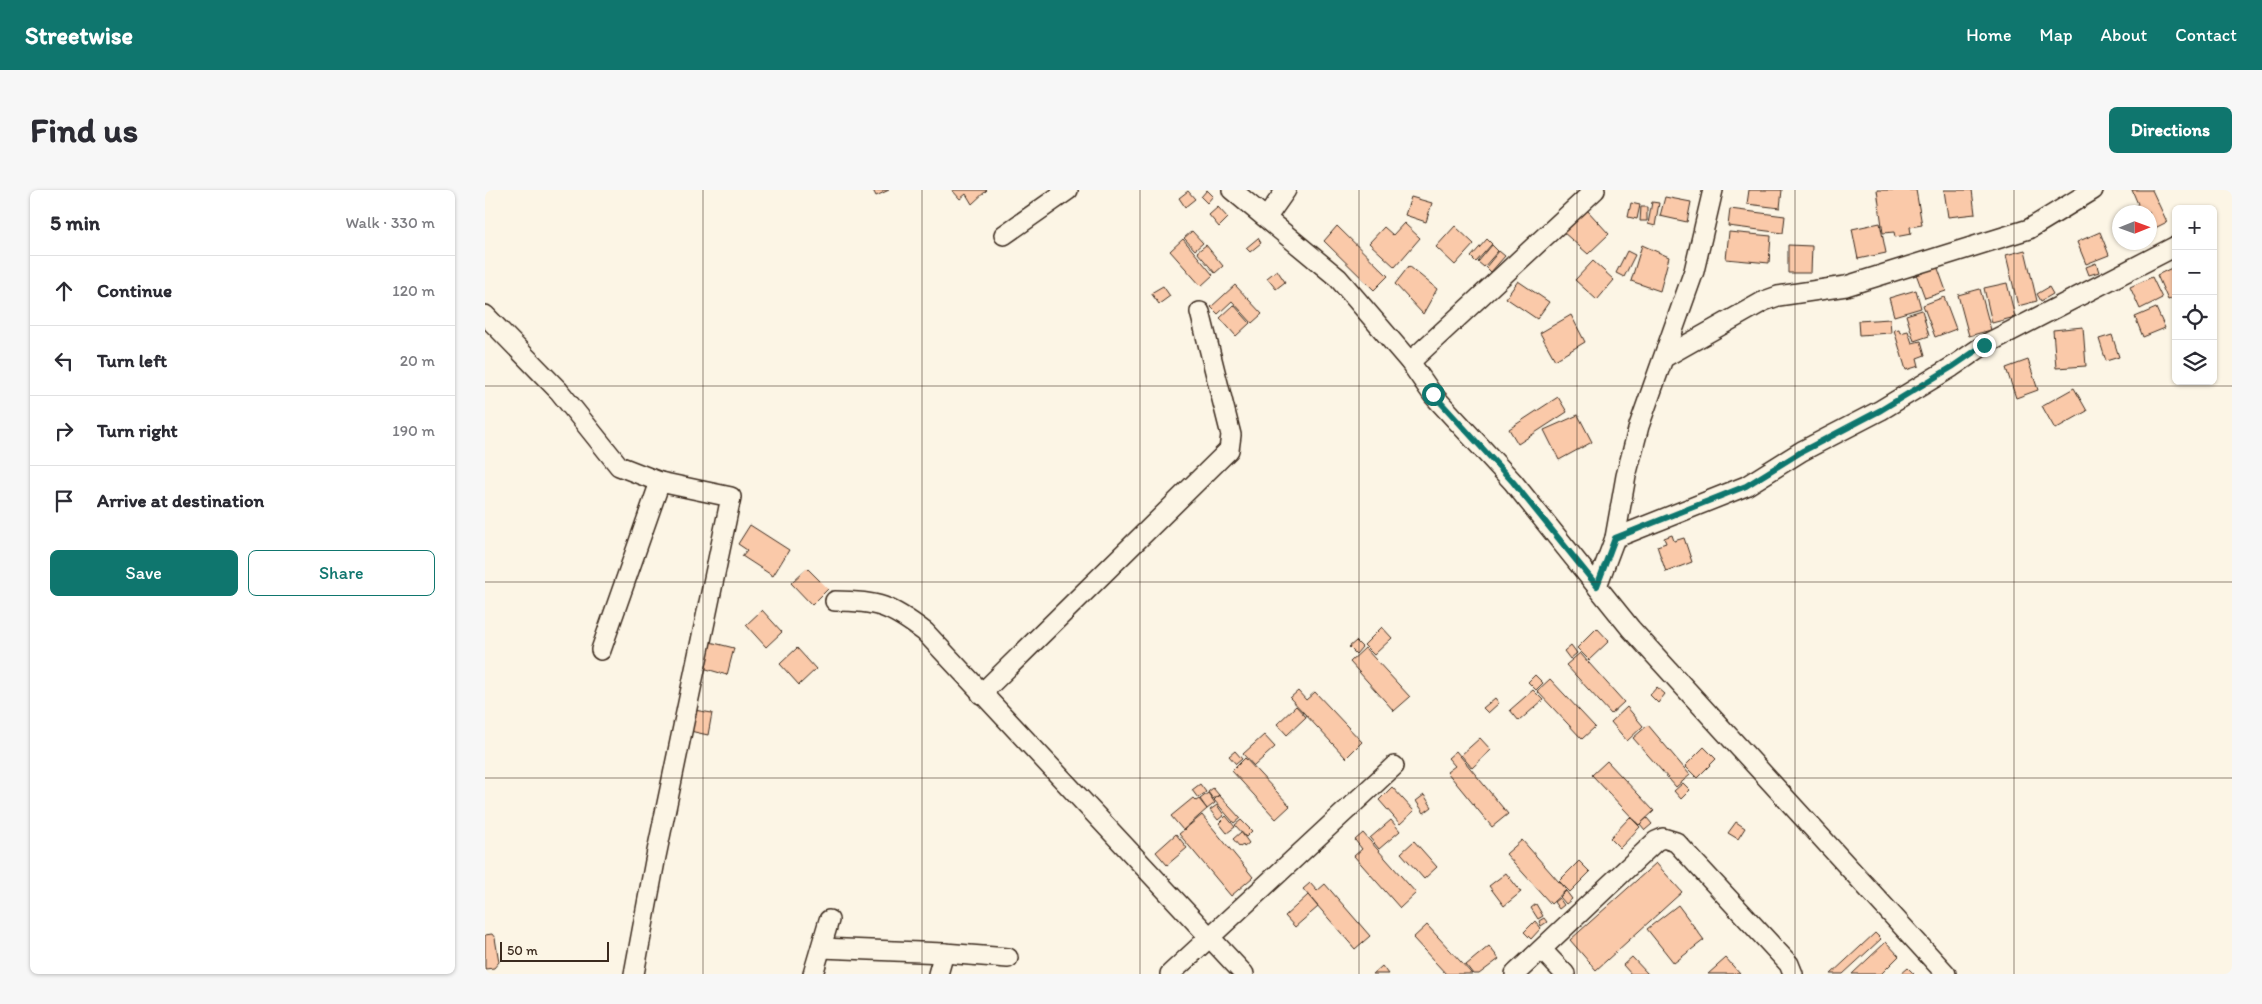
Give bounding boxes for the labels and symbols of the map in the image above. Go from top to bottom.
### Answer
north arrow [2112,205,2157,250]
route end [1973,334,1996,357]
route start [1422,383,1445,406]
scale bar [500,939,609,962]

